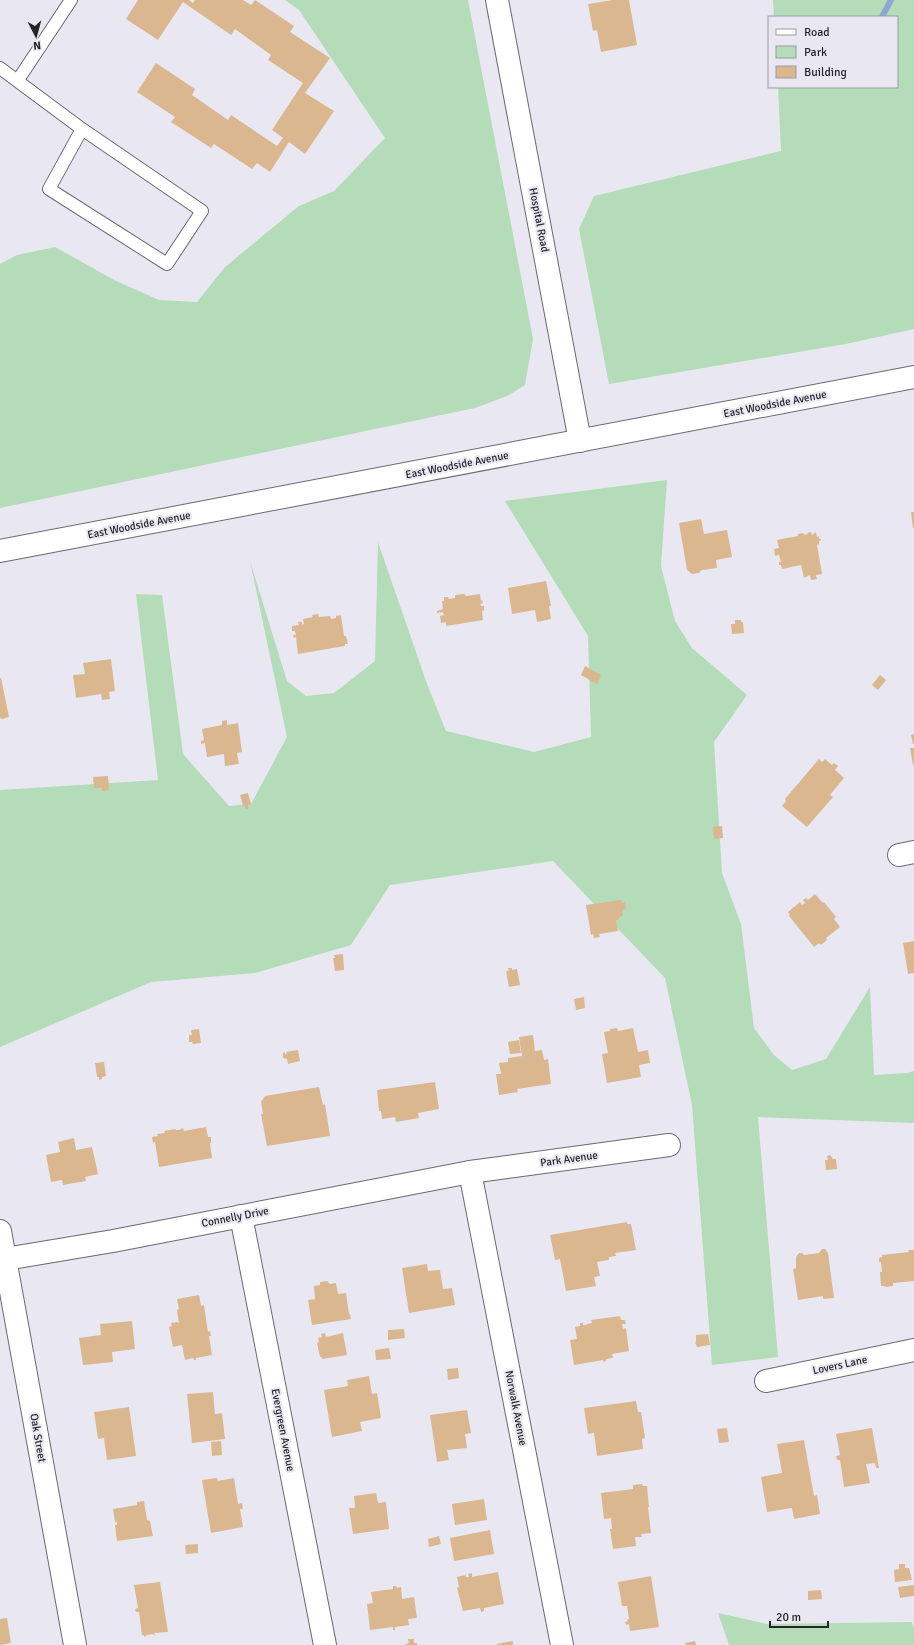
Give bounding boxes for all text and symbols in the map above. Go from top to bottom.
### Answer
north arrow [16,16,56,56]
legend [768,16,898,88]
text: Road [804,25,830,40]
text: N [33,39,41,52]
text: Park [804,45,827,60]
text: Building [804,65,847,80]
street label: Hospital Road [526,187,552,253]
street label: East Woodside Avenue [722,388,828,420]
street label: East Woodside Avenue [404,449,510,481]
street label: East Woodside Avenue [86,509,192,541]
street label: Park Avenue [539,1149,599,1169]
street label: Connelly Drive [200,1204,270,1230]
street label: Lovers Lane [812,1353,868,1377]
street label: Norwalk Avenue [502,1369,530,1447]
street label: Evergreen Avenue [269,1388,297,1472]
street label: Oak Street [27,1413,49,1464]
scale bar [770,1603,828,1629]
text: 20 m [776,1610,801,1625]

